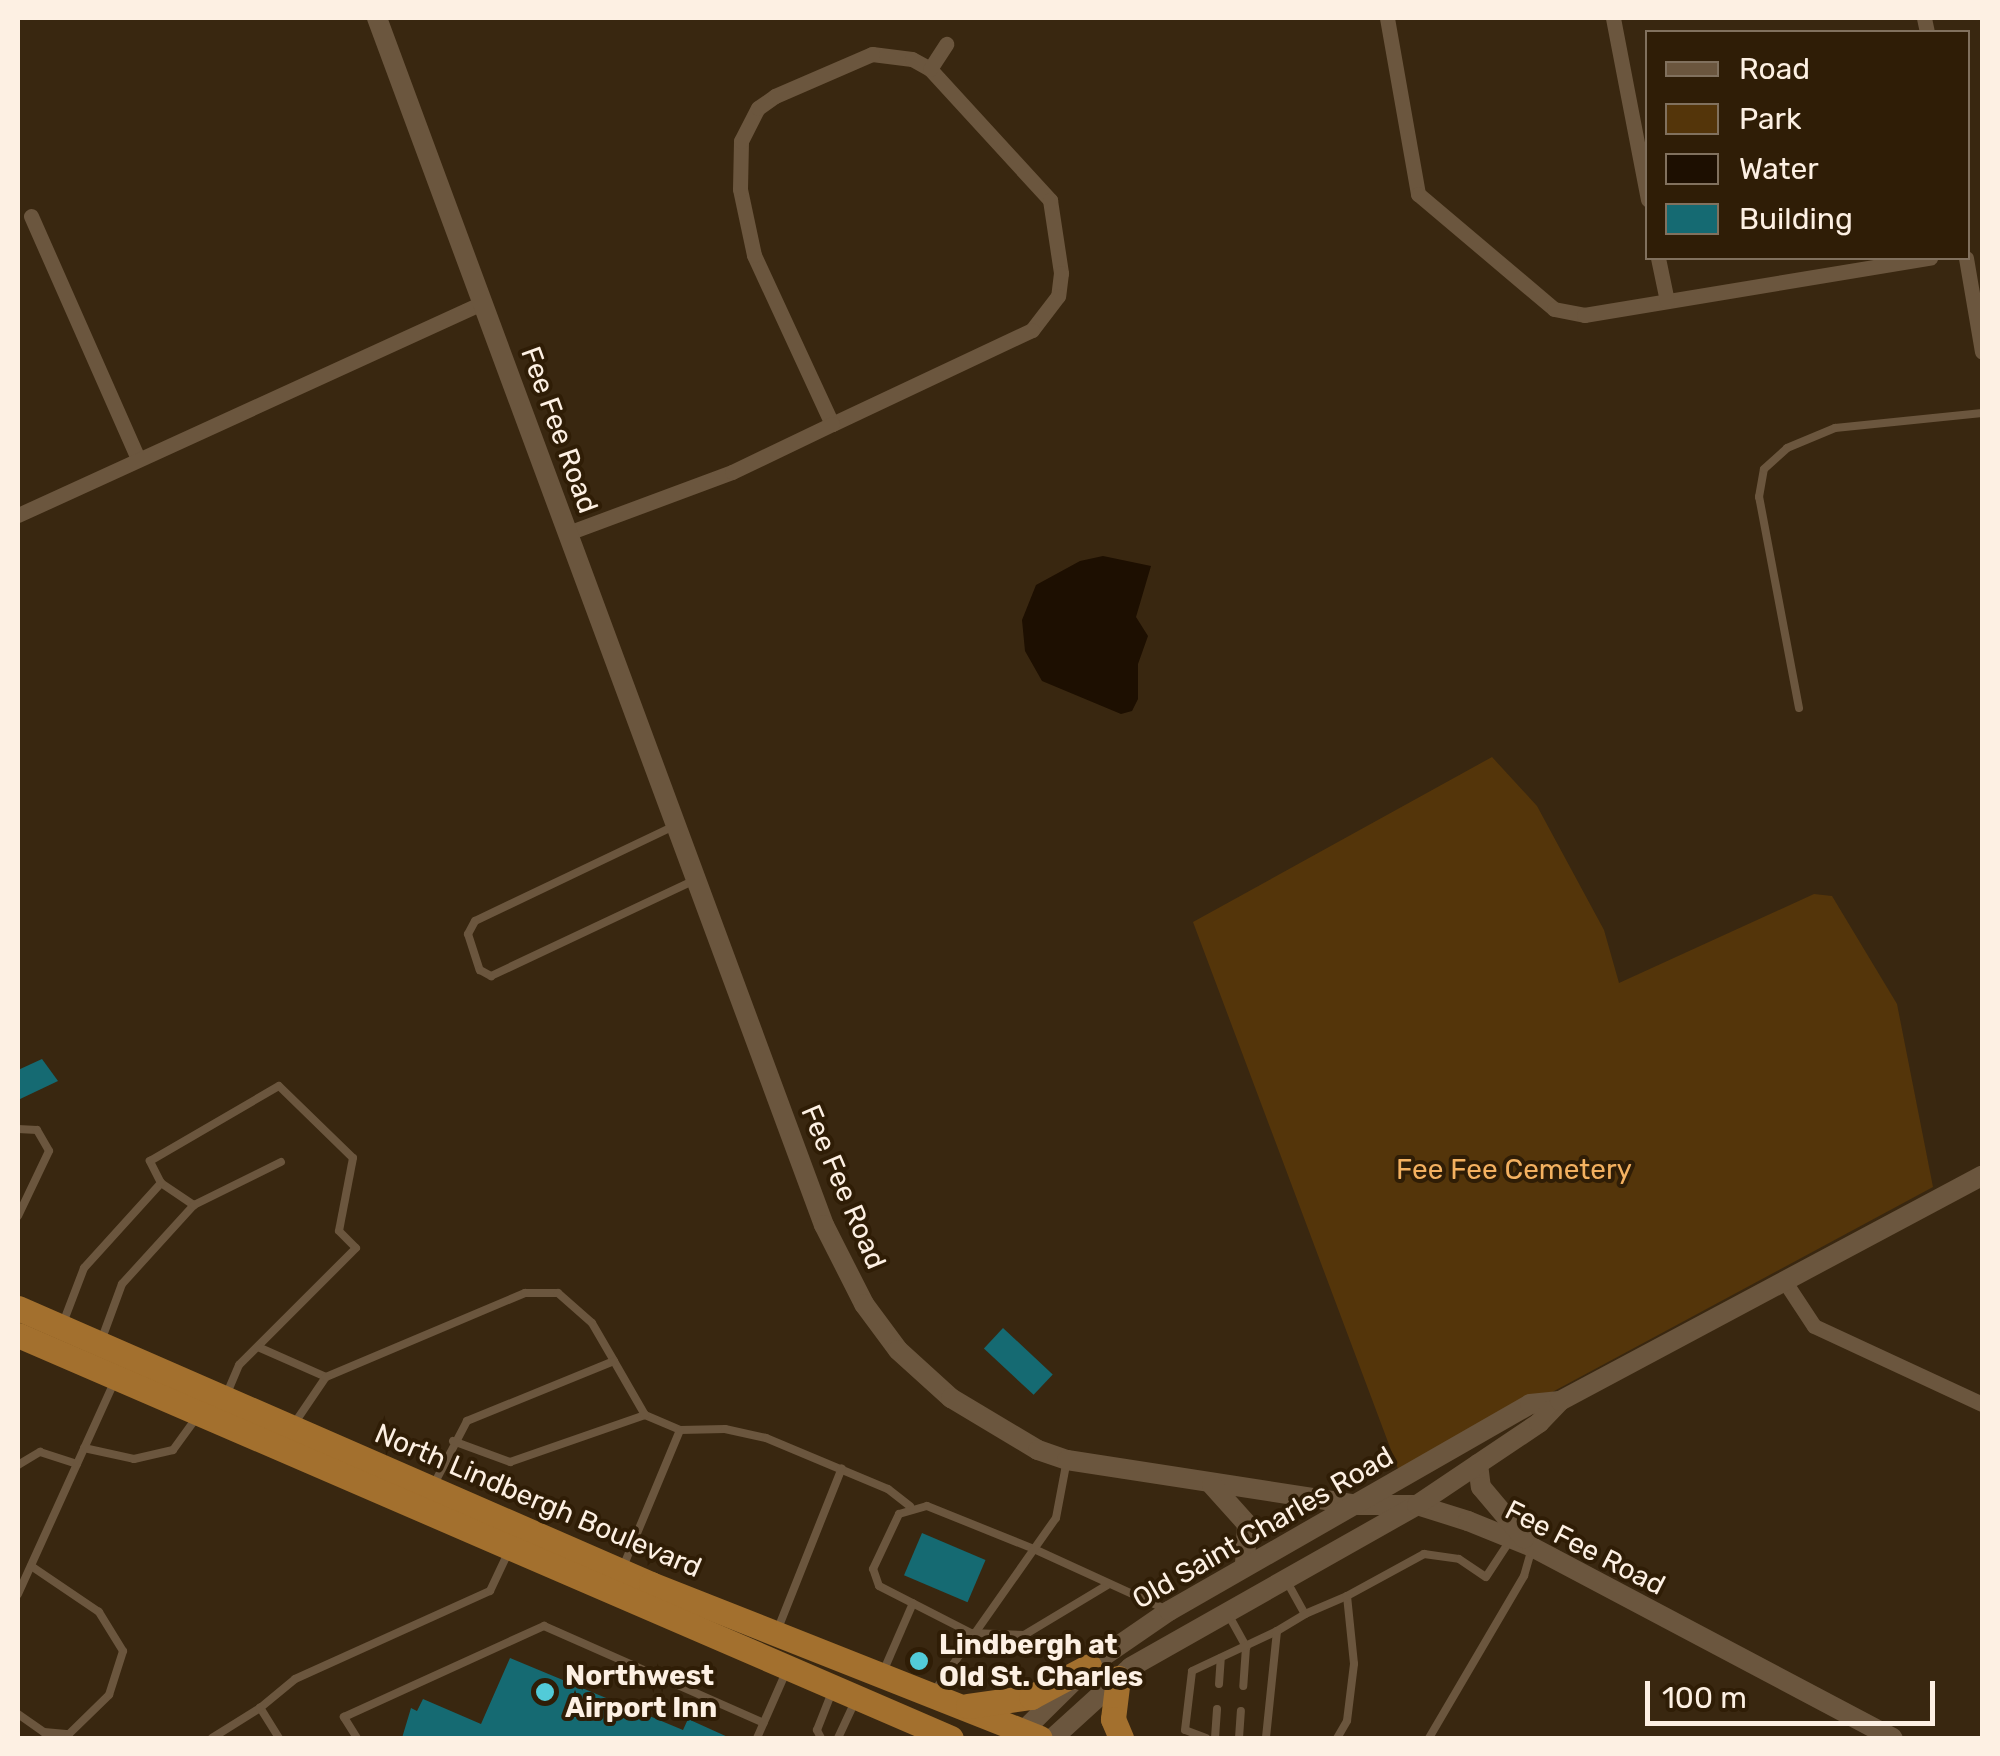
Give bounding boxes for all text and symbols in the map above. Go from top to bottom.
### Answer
legend [1645,30,1970,260]
text: Road [1739,51,1810,87]
text: Park [1739,101,1801,137]
text: Water [1739,151,1819,187]
text: Building [1739,201,1853,237]
street label: Fee Fee Road [513,342,605,518]
street label: Fee Fee Road [793,1100,893,1274]
park label: Fee Fee Cemetery [1396,1153,1632,1187]
street label: North Lindbergh Boulevard [370,1417,706,1585]
street label: Old Saint Charles Road [1127,1440,1399,1616]
street label: Fee Fee Road [1499,1493,1671,1603]
place label: Lindbergh at Old St. Charles [939,1628,1143,1694]
marker: Lindbergh at Old St. Charles [908,1650,930,1672]
place label: Northwest Airport Inn [565,1659,717,1725]
scale bar [1650,1661,1940,1723]
text: 100 m [1662,1680,1747,1716]
marker: Northwest Airport Inn [534,1681,556,1703]

